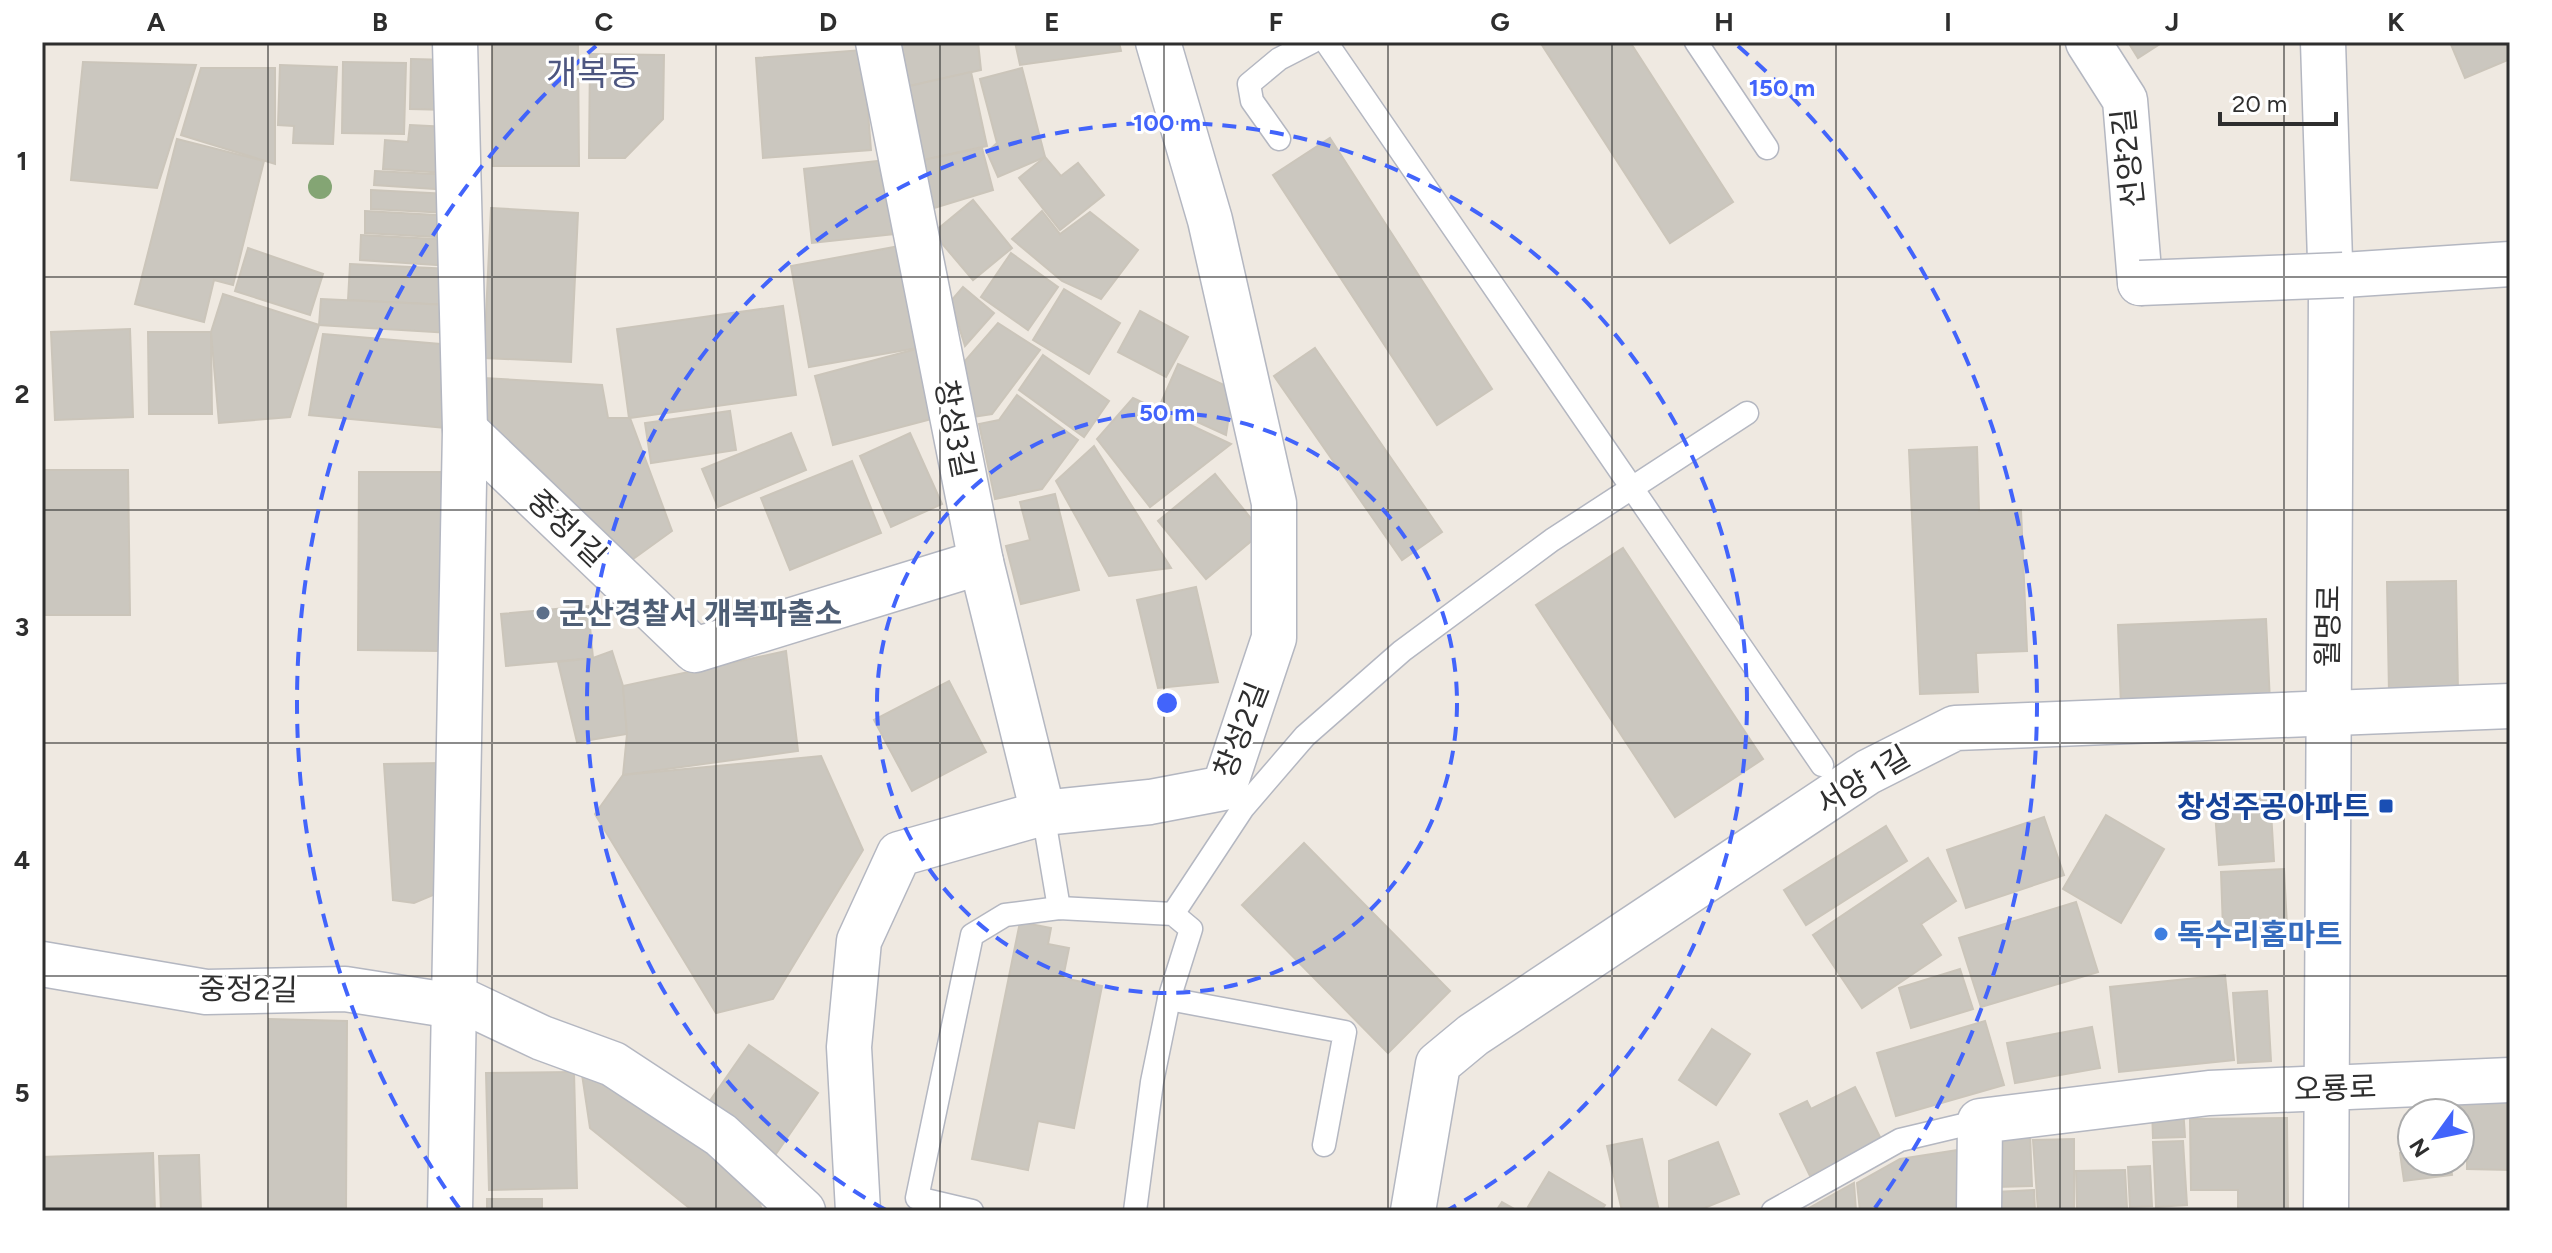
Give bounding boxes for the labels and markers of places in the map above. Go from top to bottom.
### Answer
place label: 군산경찰서 개복파출소 [559,595,842,632]
marker: 군산경찰서 개복파출소 [534,604,552,622]
centre of rings [1153,689,1181,717]
place label: 창성주공아파트 [2177,788,2370,825]
marker: 창성주공아파트 [2377,797,2395,815]
place label: 독수리홈마트 [2177,916,2343,953]
marker: 독수리홈마트 [2152,925,2170,943]

